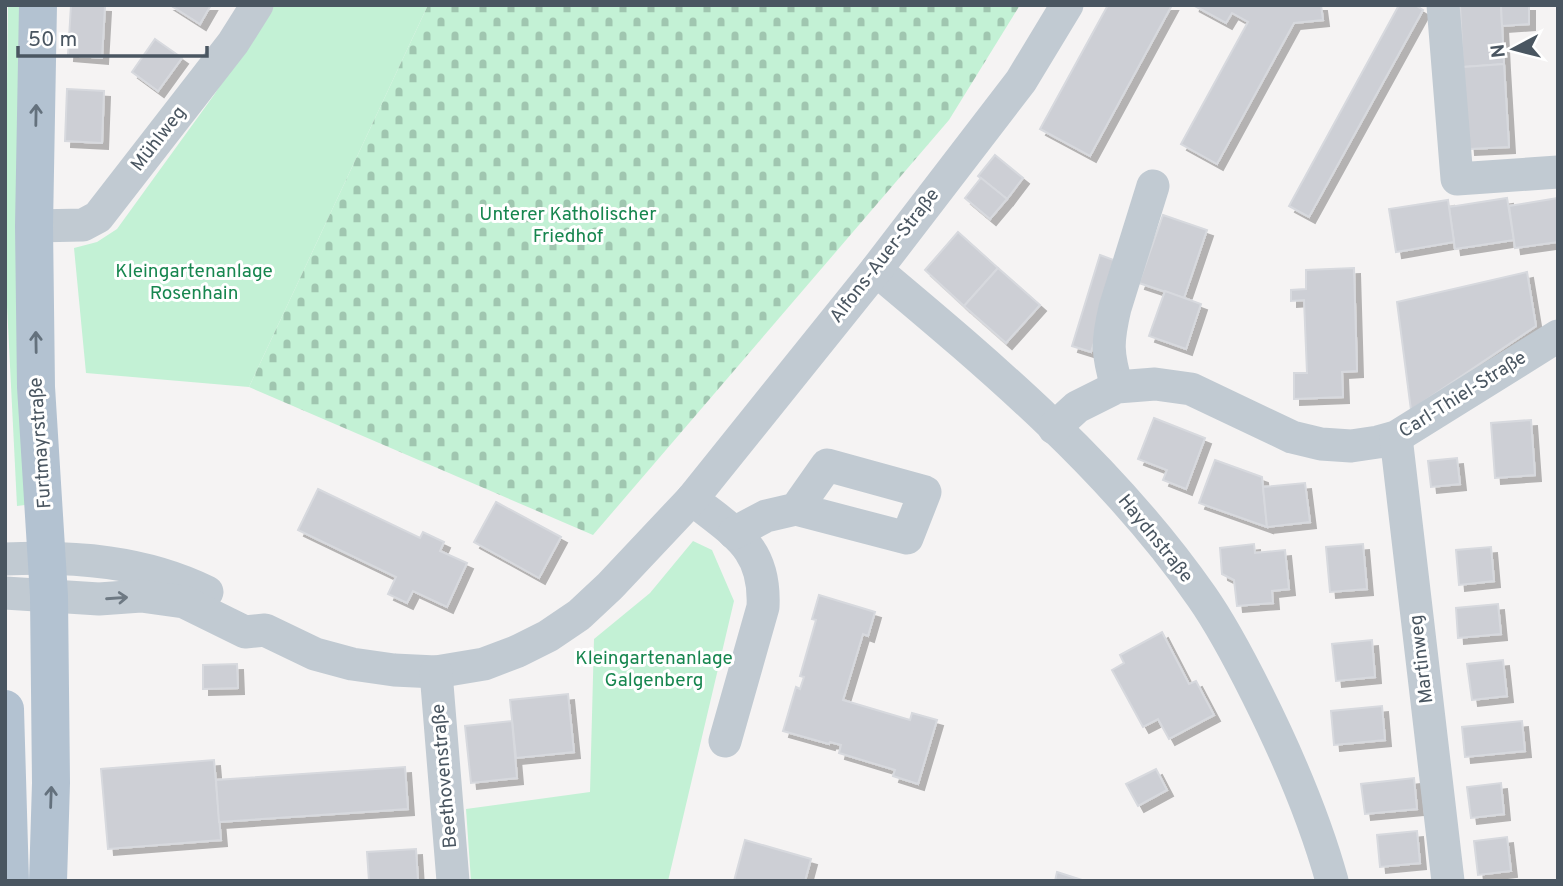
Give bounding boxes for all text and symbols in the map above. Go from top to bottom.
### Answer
scale bar [18,14,206,58]
north arrow [1479,14,1549,84]
text: 50 m [28,27,77,54]
text: N [1486,43,1512,59]
street label: Mühlweg [126,102,192,176]
one-way arrow [29,104,42,127]
street label: Alfons-Auer-Straße [825,184,945,328]
park label: Unterer Katholischer Friedhof [479,203,657,249]
park label: Kleingartenanlage Rosenhain [115,260,273,306]
one-way arrow [29,331,42,354]
street label: Carl-Thiel-Straße [1395,346,1531,444]
street label: Furtmayrstraße [24,377,58,509]
street label: Haydnstraße [1112,490,1198,588]
one-way arrow [105,591,128,604]
street label: Martinweg [1405,613,1439,705]
park label: Kleingartenanlage Galgenberg [575,647,733,693]
street label: Beethovenstraße [427,703,463,849]
one-way arrow [44,785,57,808]

